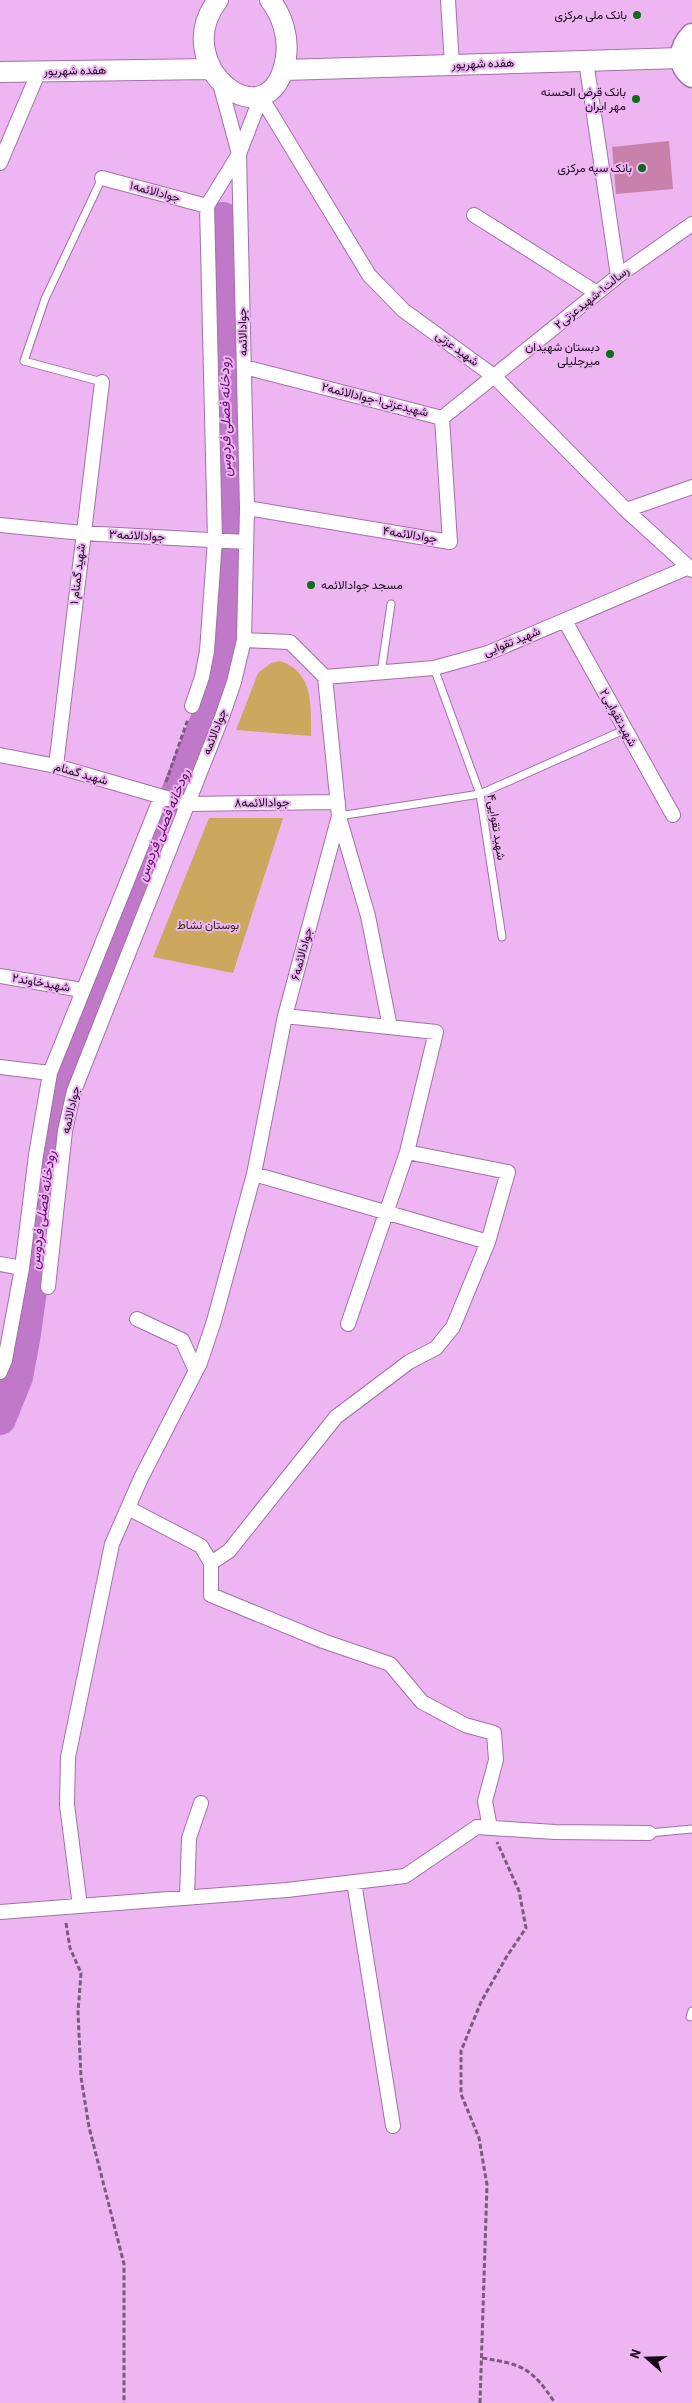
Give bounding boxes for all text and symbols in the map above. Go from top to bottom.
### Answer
place label: بانک ملی مرکزی [554,7,627,24]
marker: بانک ملی مرکزی [631,9,643,21]
street label: هفده شهریور [450,54,515,74]
street label: هفده شهریور [43,62,106,80]
place label: بانک قرض الحسنه مهر ایران [541,84,626,115]
marker: بانک قرض الحسنه مهر ایران [630,93,642,105]
place label: بانک سپه مرکزی [557,160,632,177]
marker: بانک سپه مرکزی [636,162,648,174]
street label: جوادالائمه۱ [128,177,182,207]
street label: رسالت۱-شهیدعزتی۲ [551,263,633,333]
street label: جوادالائمه [234,308,252,356]
street label: شهید عزتی [432,327,482,371]
place label: دبستان شهیدان میرجلیلی [525,339,600,370]
marker: دبستان شهیدان میرجلیلی [604,348,616,360]
water label: رودخانه فصلی فردوس [215,357,237,477]
street label: شهیدعزتی۱-جوادالائمه۲ [320,379,430,421]
street label: جوادالائمه۴ [381,522,439,548]
street label: جوادالائمه۳ [108,526,166,546]
street label: شهید گمنام ۱ [66,543,90,605]
place label: مسجد جوادالائمه [321,577,403,594]
marker: مسجد جوادالائمه [305,579,317,591]
street label: شهید تقوایی [481,623,543,661]
street label: شهیدتقوایی۲ [595,686,641,750]
street label: جوادالائمه [198,706,232,758]
street label: شهید گمنام [52,758,110,790]
water label: رودخانه فصلی فردوس [132,766,196,884]
street label: شهید تقوایی۴ [482,793,510,861]
street label: جوادالائمه۸ [234,794,290,812]
park label: بوستان نشاط [177,917,239,934]
street label: جوادالائمه۶ [287,926,317,982]
street label: شهیدخاوند۲ [11,970,71,996]
street label: جوادالائمه [57,1085,85,1135]
water label: رودخانه فصلی فردوس [25,1149,61,1271]
north arrow [622,2333,672,2383]
text: N [625,2346,647,2362]

